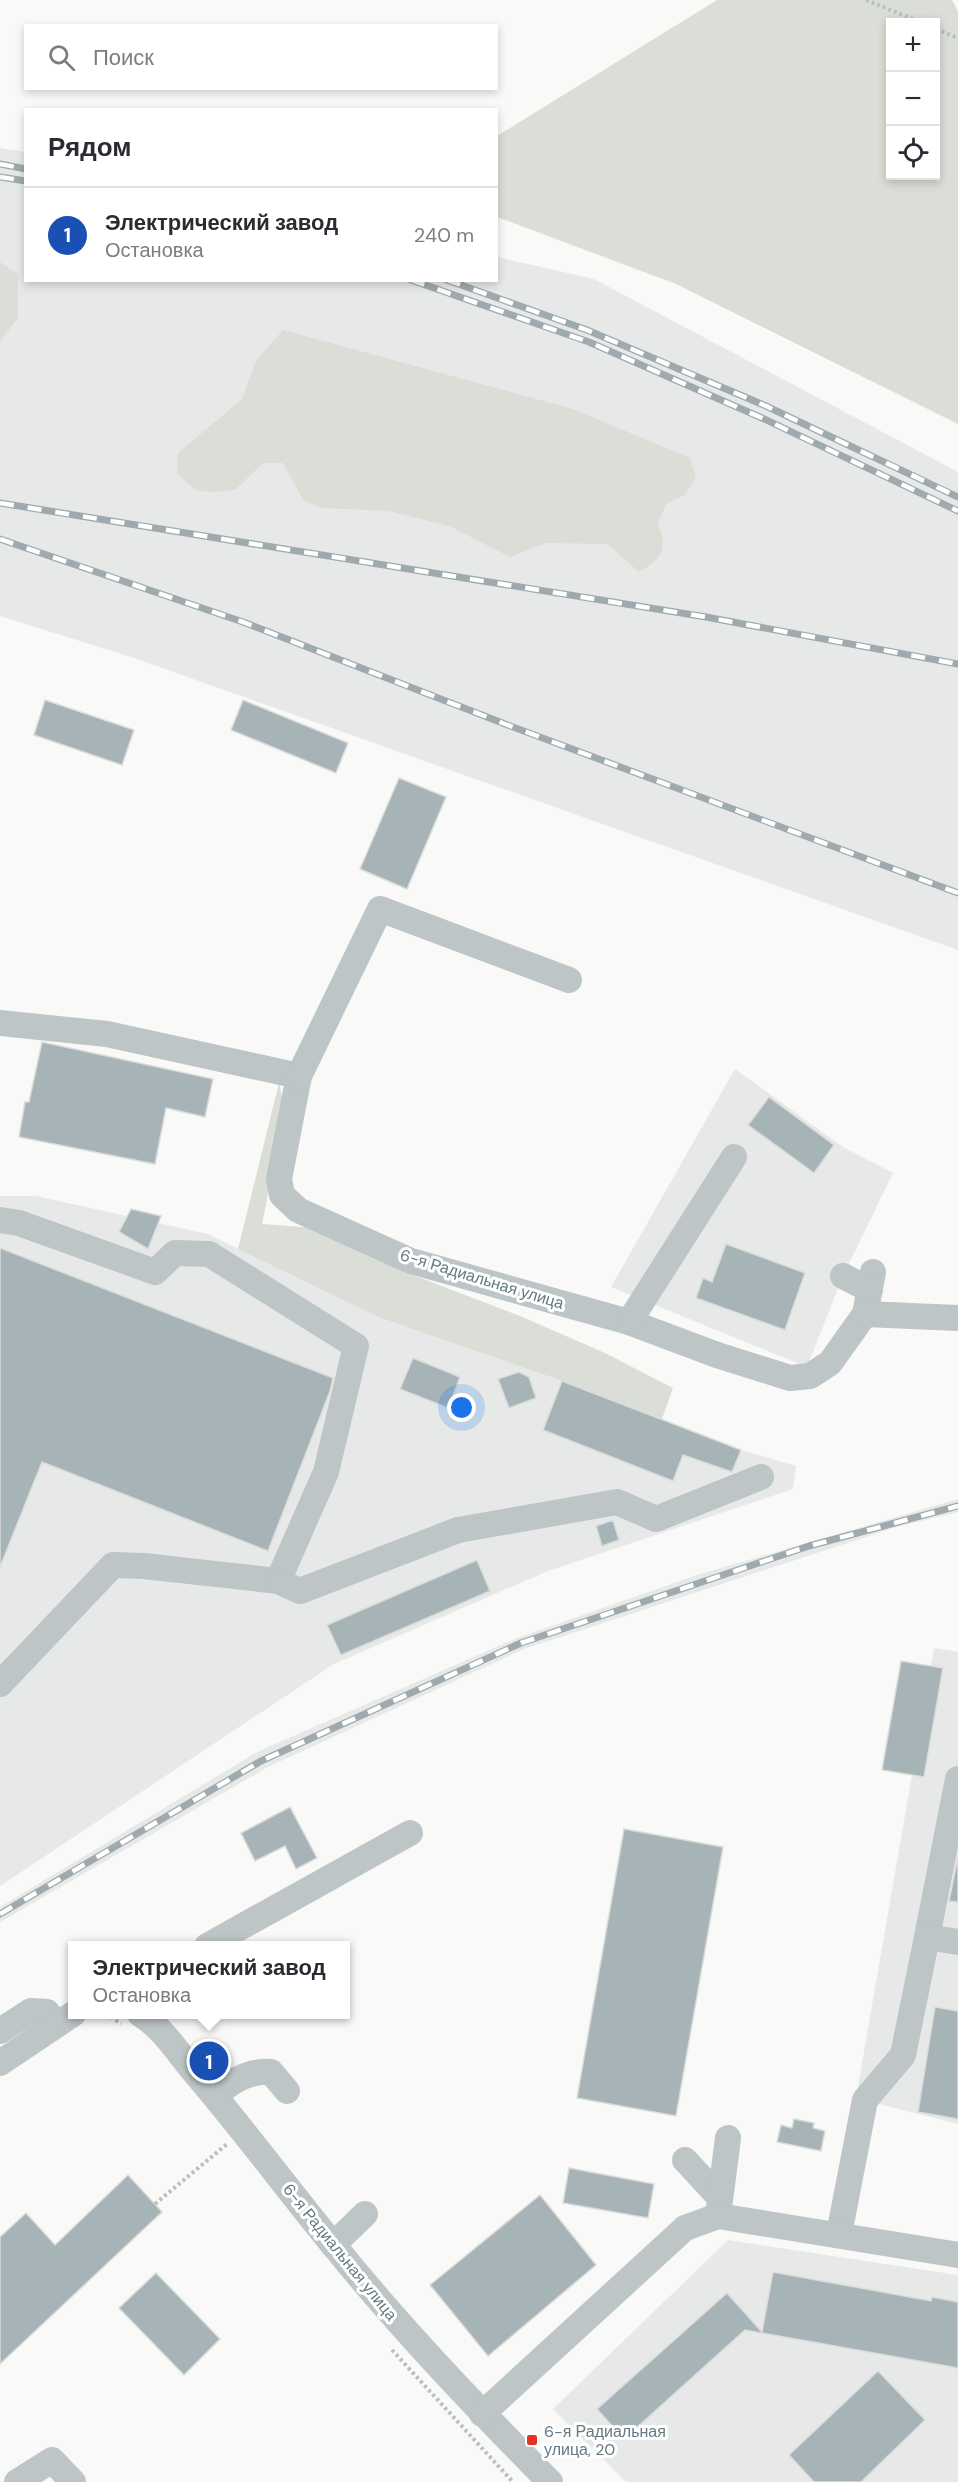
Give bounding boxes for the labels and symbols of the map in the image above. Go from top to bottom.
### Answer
street label: 6-я Радиальная улица [398,1244,567,1314]
your location [447,1393,476,1422]
pin: 1 [190,2038,228,2084]
street label: 6-я Радиальная улица [278,2179,402,2325]
place label: 6-я Радиальная улица, 20 [544,2421,666,2460]
marker: 6-я Радиальная улица, 20 [525,2433,539,2447]

